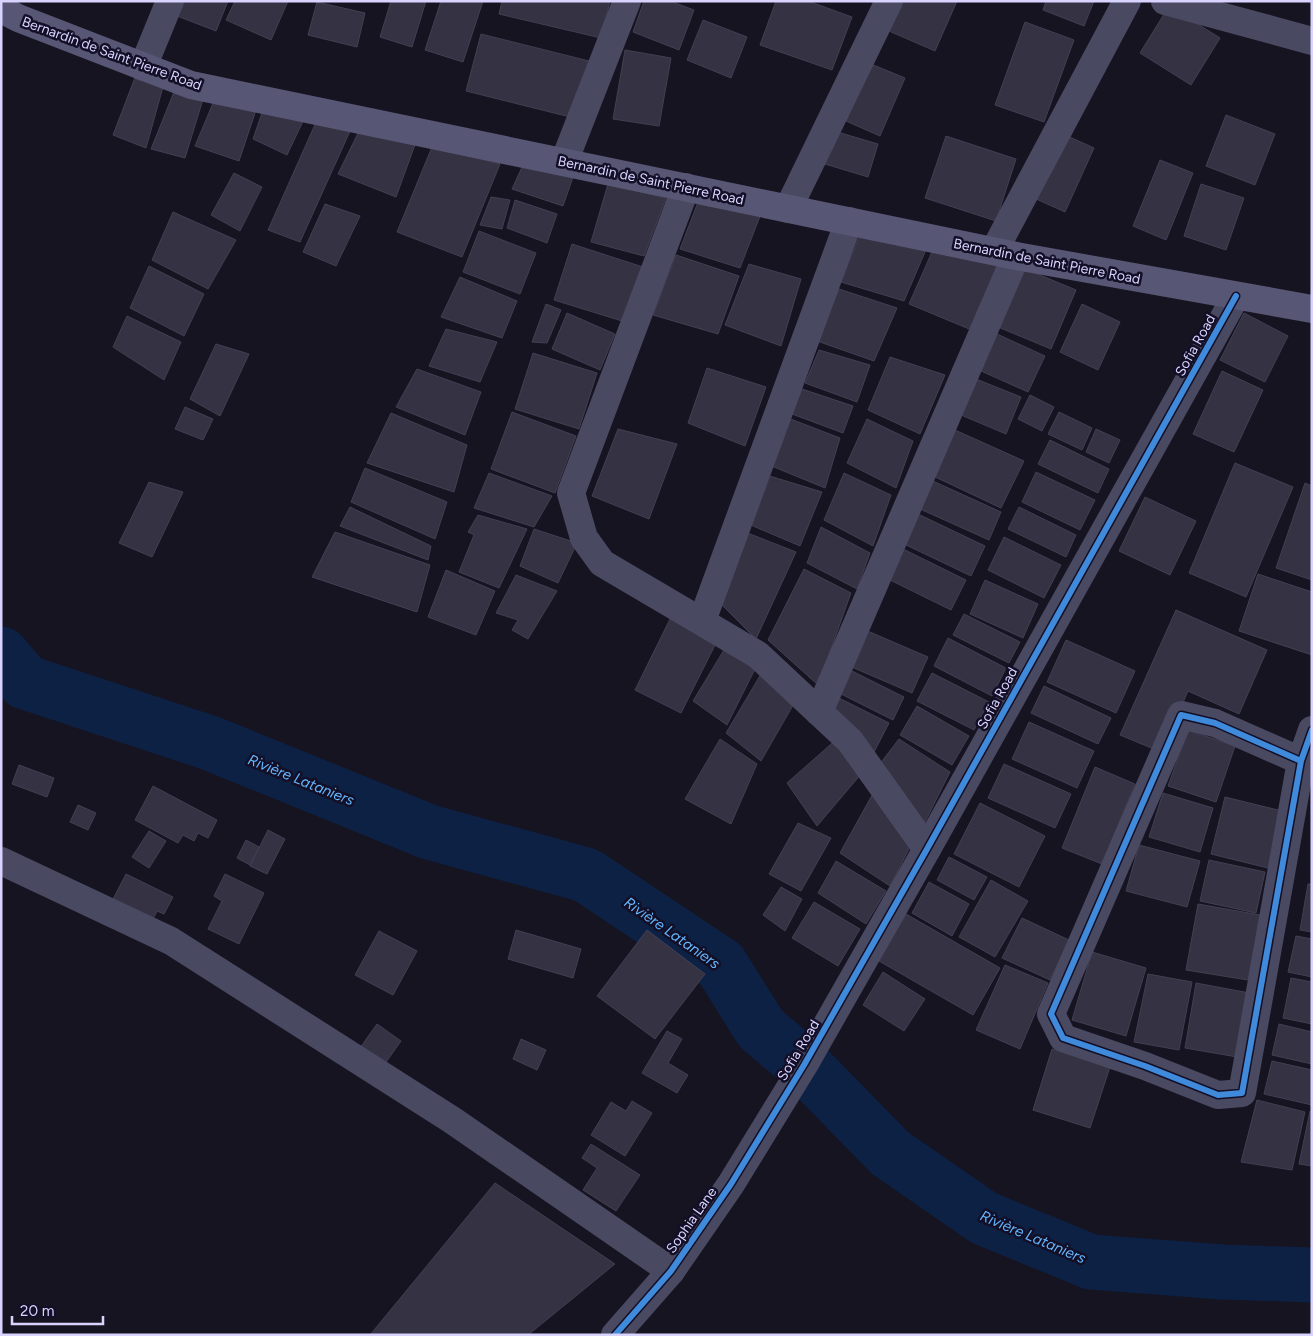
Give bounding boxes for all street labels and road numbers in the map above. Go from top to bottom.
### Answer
street label: Bernardin de Saint Pierre Road [20,13,204,94]
street label: Bernardin de Saint Pierre Road [556,152,746,209]
street label: Bernardin de Saint Pierre Road [952,235,1142,288]
street label: Sofia Road [1172,311,1219,379]
street label: Sofia Road [974,664,1021,732]
street label: Sofia Road [774,1017,823,1084]
street label: Sophia Lane [662,1184,721,1257]

